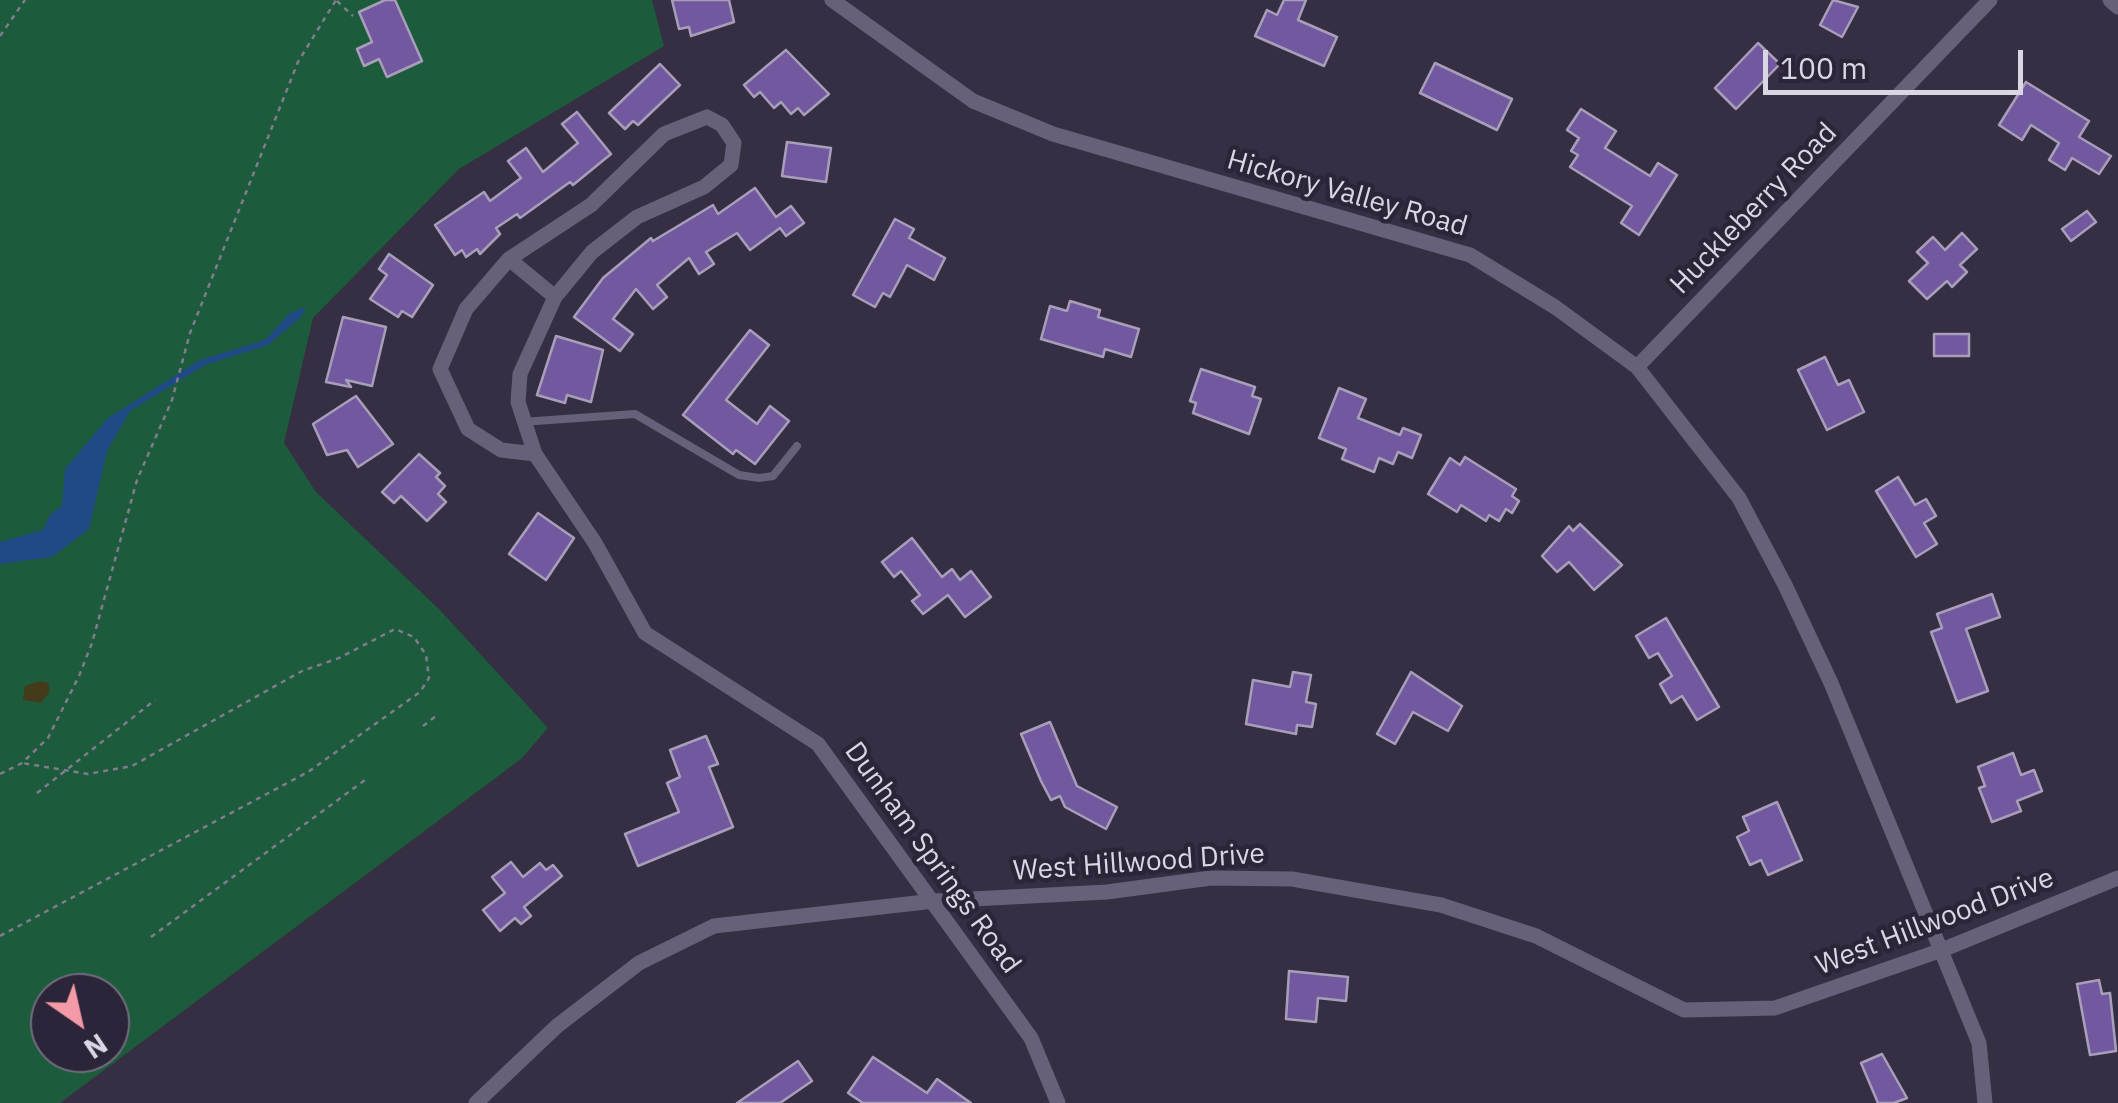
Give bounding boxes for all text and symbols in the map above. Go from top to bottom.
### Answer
scale bar [1768,30,2028,92]
text: 100 m [1780,48,1867,87]
street label: Huckleberry Road [1664,116,1844,302]
street label: Hickory Valley Road [1223,144,1471,244]
street label: Dunham Springs Road [837,736,1027,980]
street label: West Hillwood Drive [1012,837,1266,889]
street label: West Hillwood Drive [1811,861,2059,983]
north arrow [30,973,130,1073]
text: N [77,1026,115,1068]

